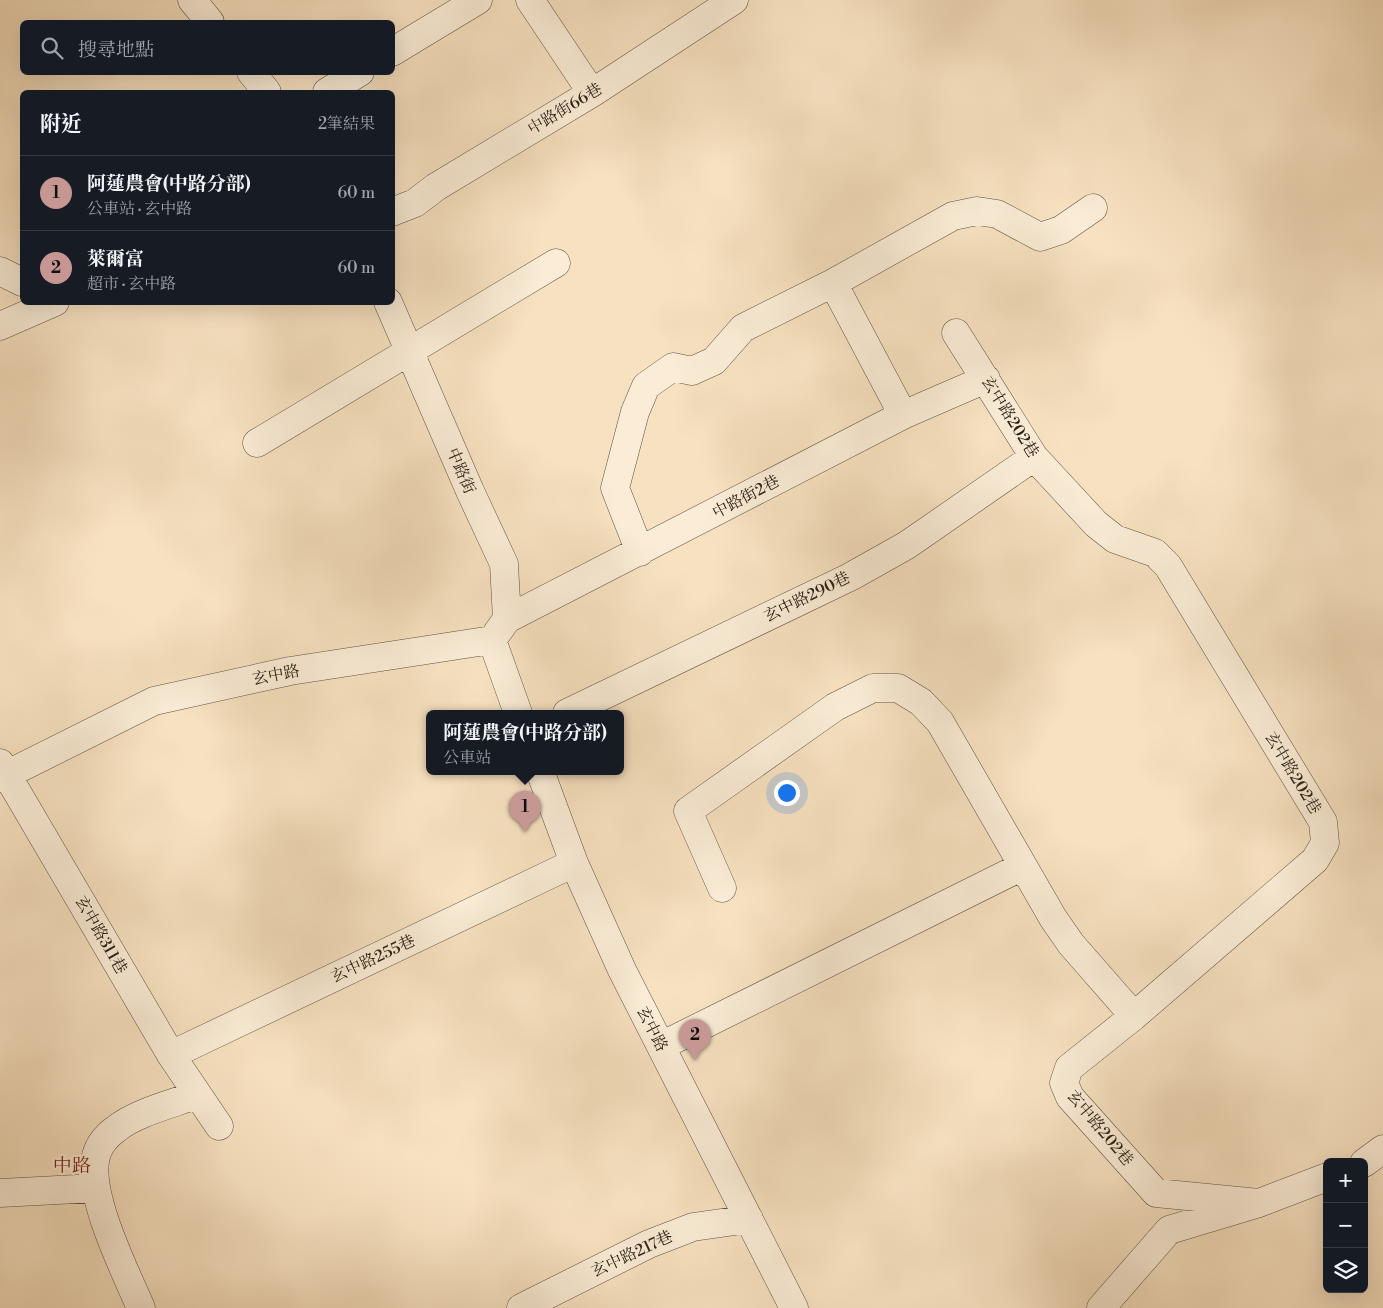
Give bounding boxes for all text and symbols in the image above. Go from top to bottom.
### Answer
search box [20,20,395,75]
icon: search [38,34,66,62]
text: 搜尋地點 [78,38,154,62]
street label: 中路街66巷 [524,79,606,139]
text: 附近 [40,112,82,138]
text: 2筆結果 [318,114,375,134]
text: 阿蓮農會(中路分部) [87,172,251,196]
text: 1 [52,183,60,203]
text: 60 m [337,183,375,203]
text: 公車站 · 玄中路 [87,199,192,219]
text: 萊爾富 [87,247,144,271]
text: 2 [51,258,61,278]
text: 60 m [337,258,375,278]
text: 超市 · 玄中路 [87,274,176,294]
street label: 玄中路202巷 [977,372,1043,462]
street label: 中路街 [442,445,480,497]
street label: 中路街2巷 [709,471,783,523]
street label: 玄中路290巷 [761,568,853,626]
street label: 玄中路 [251,661,301,689]
popup [426,710,624,775]
text: 阿蓮農會(中路分部) [443,721,607,745]
street label: 玄中路202巷 [1261,728,1325,818]
text: 公車站 [443,748,491,768]
your location [774,780,800,806]
pin: 1 [509,791,541,832]
street label: 玄中路311巷 [71,892,131,978]
street label: 玄中路255巷 [328,931,418,987]
street label: 玄中路 [632,1003,672,1055]
pin: 2 [679,1019,711,1060]
street label: 玄中路202巷 [1063,1086,1137,1170]
district label: 中路 [53,1154,91,1178]
map controls [1323,1158,1368,1293]
button: + [1323,1158,1368,1203]
button: − [1323,1203,1368,1248]
street label: 玄中路217巷 [588,1226,676,1282]
button: layers [1323,1248,1368,1293]

